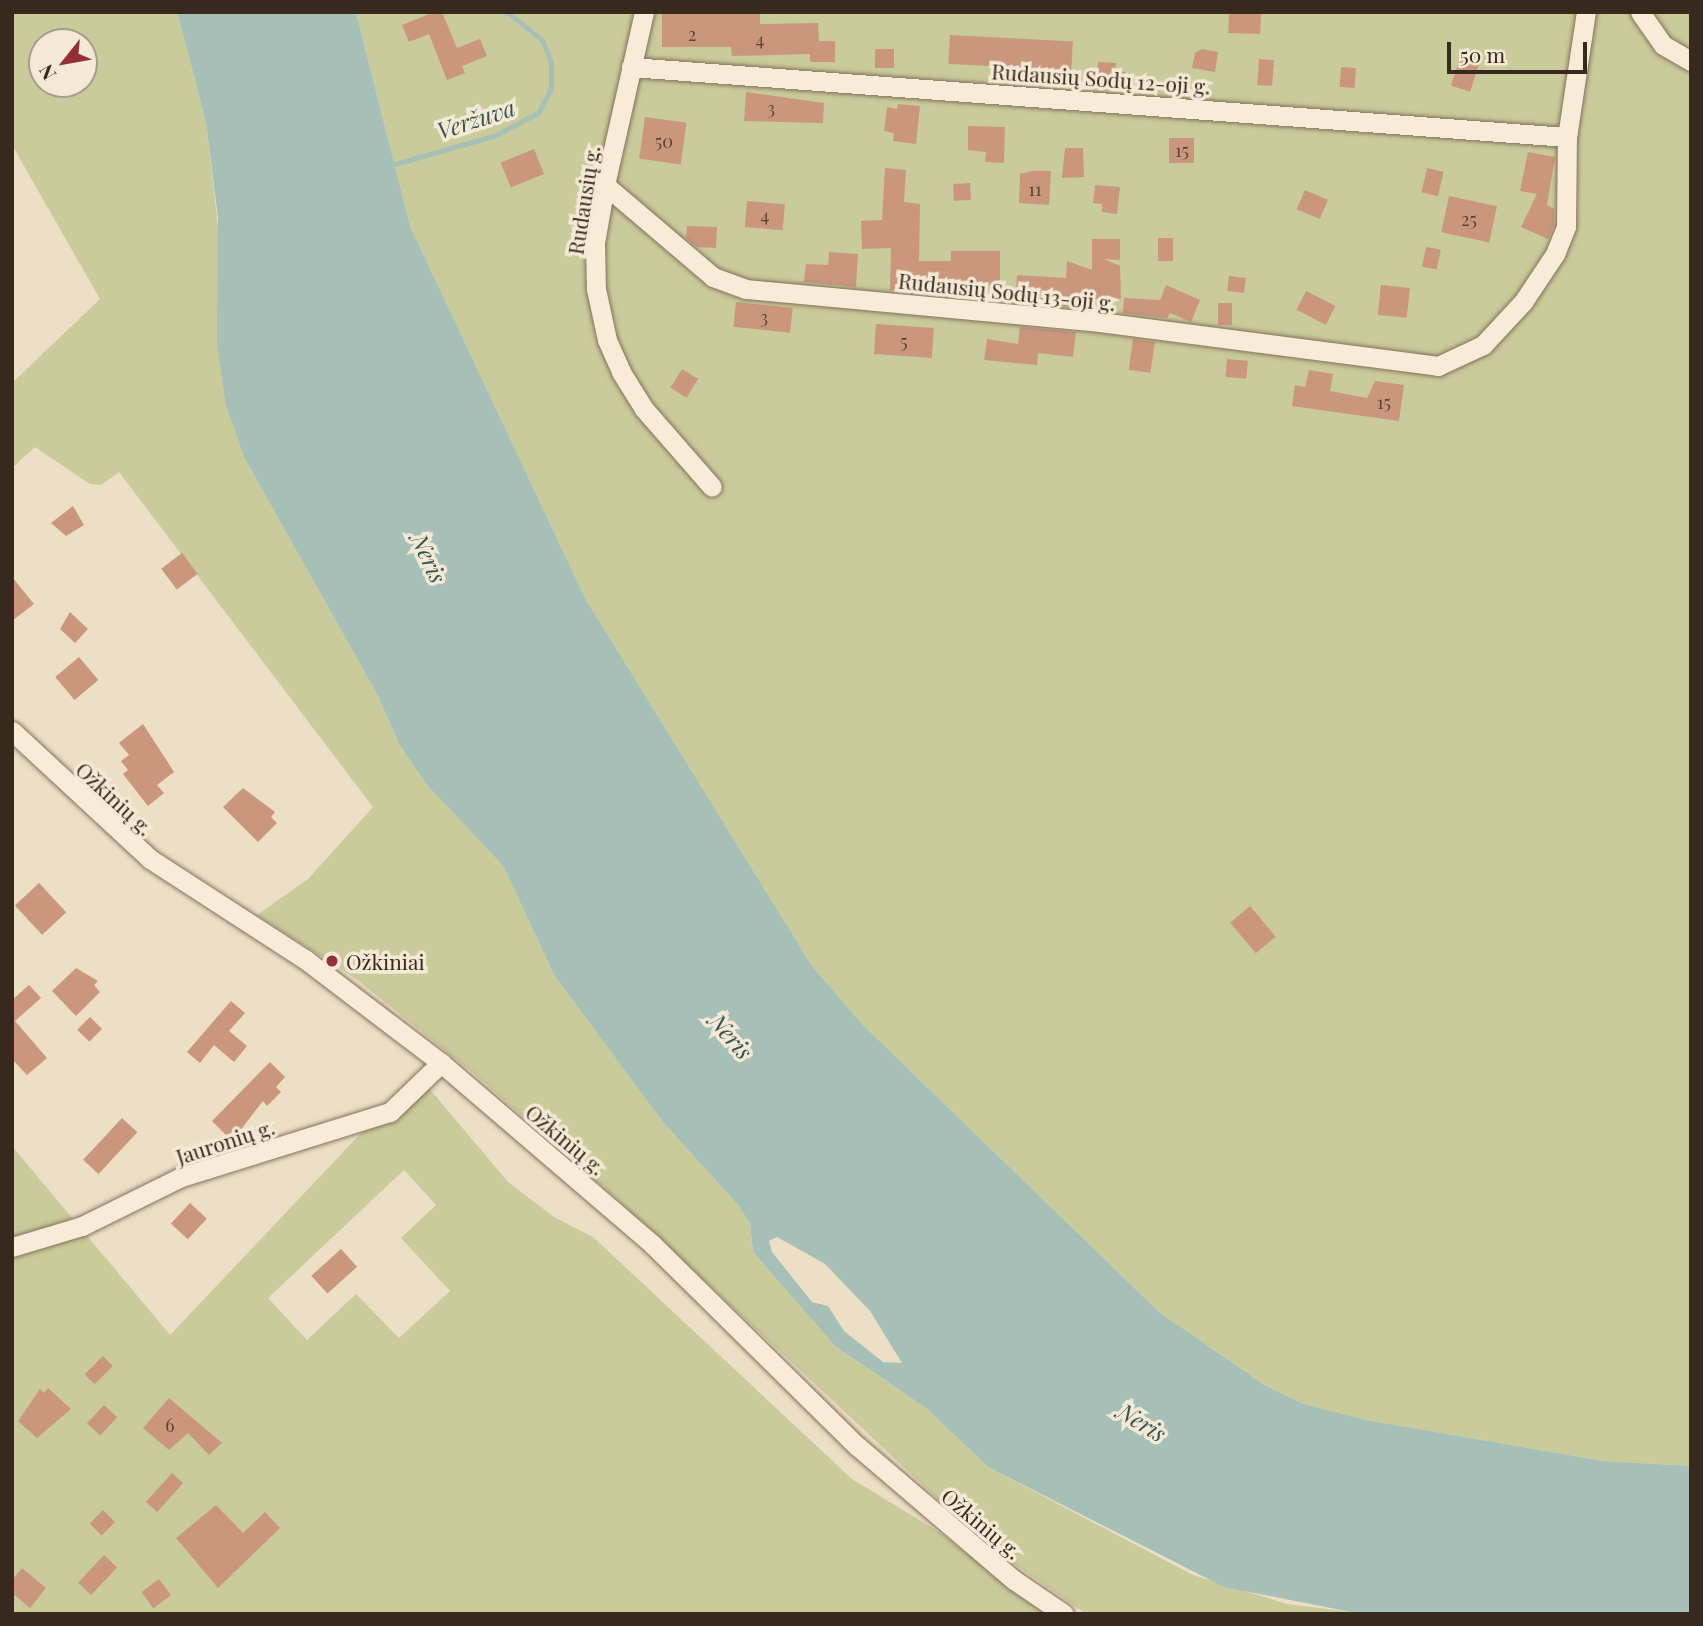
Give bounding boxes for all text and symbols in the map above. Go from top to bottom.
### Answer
house number: 2 [688,23,696,45]
north arrow [28,28,98,98]
house number: 4 [756,28,764,50]
scale bar [1451,28,1591,72]
text: 50 m [1460,40,1505,68]
street label: Rudausių Sodų 12-oji g. [991,58,1211,98]
text: N [32,60,61,85]
water label: Veržuva [433,93,519,145]
house number: 3 [767,97,775,119]
house number: 50 [655,130,673,152]
house number: 15 [1175,139,1189,161]
street label: Rudausių g. [562,144,604,256]
house number: 11 [1028,178,1042,200]
house number: 4 [761,204,769,226]
house number: 25 [1461,208,1477,230]
street label: Rudausių Sodų 13-oji g. [897,267,1117,315]
house number: 3 [760,306,768,328]
house number: 5 [900,330,908,352]
house number: 15 [1377,391,1391,413]
water label: Neris [406,529,452,587]
street label: Ožkinių g. [71,756,159,840]
place label: Ožkiniai [346,948,425,974]
marker: Ožkiniai [324,953,340,969]
water label: Neris [704,1007,758,1065]
street label: Ožkinių g. [521,1099,611,1179]
street label: Jauronių g. [173,1113,277,1169]
water label: Neris [1113,1397,1171,1447]
house number: 6 [165,1414,175,1436]
street label: Ožkinių g. [937,1483,1027,1563]

